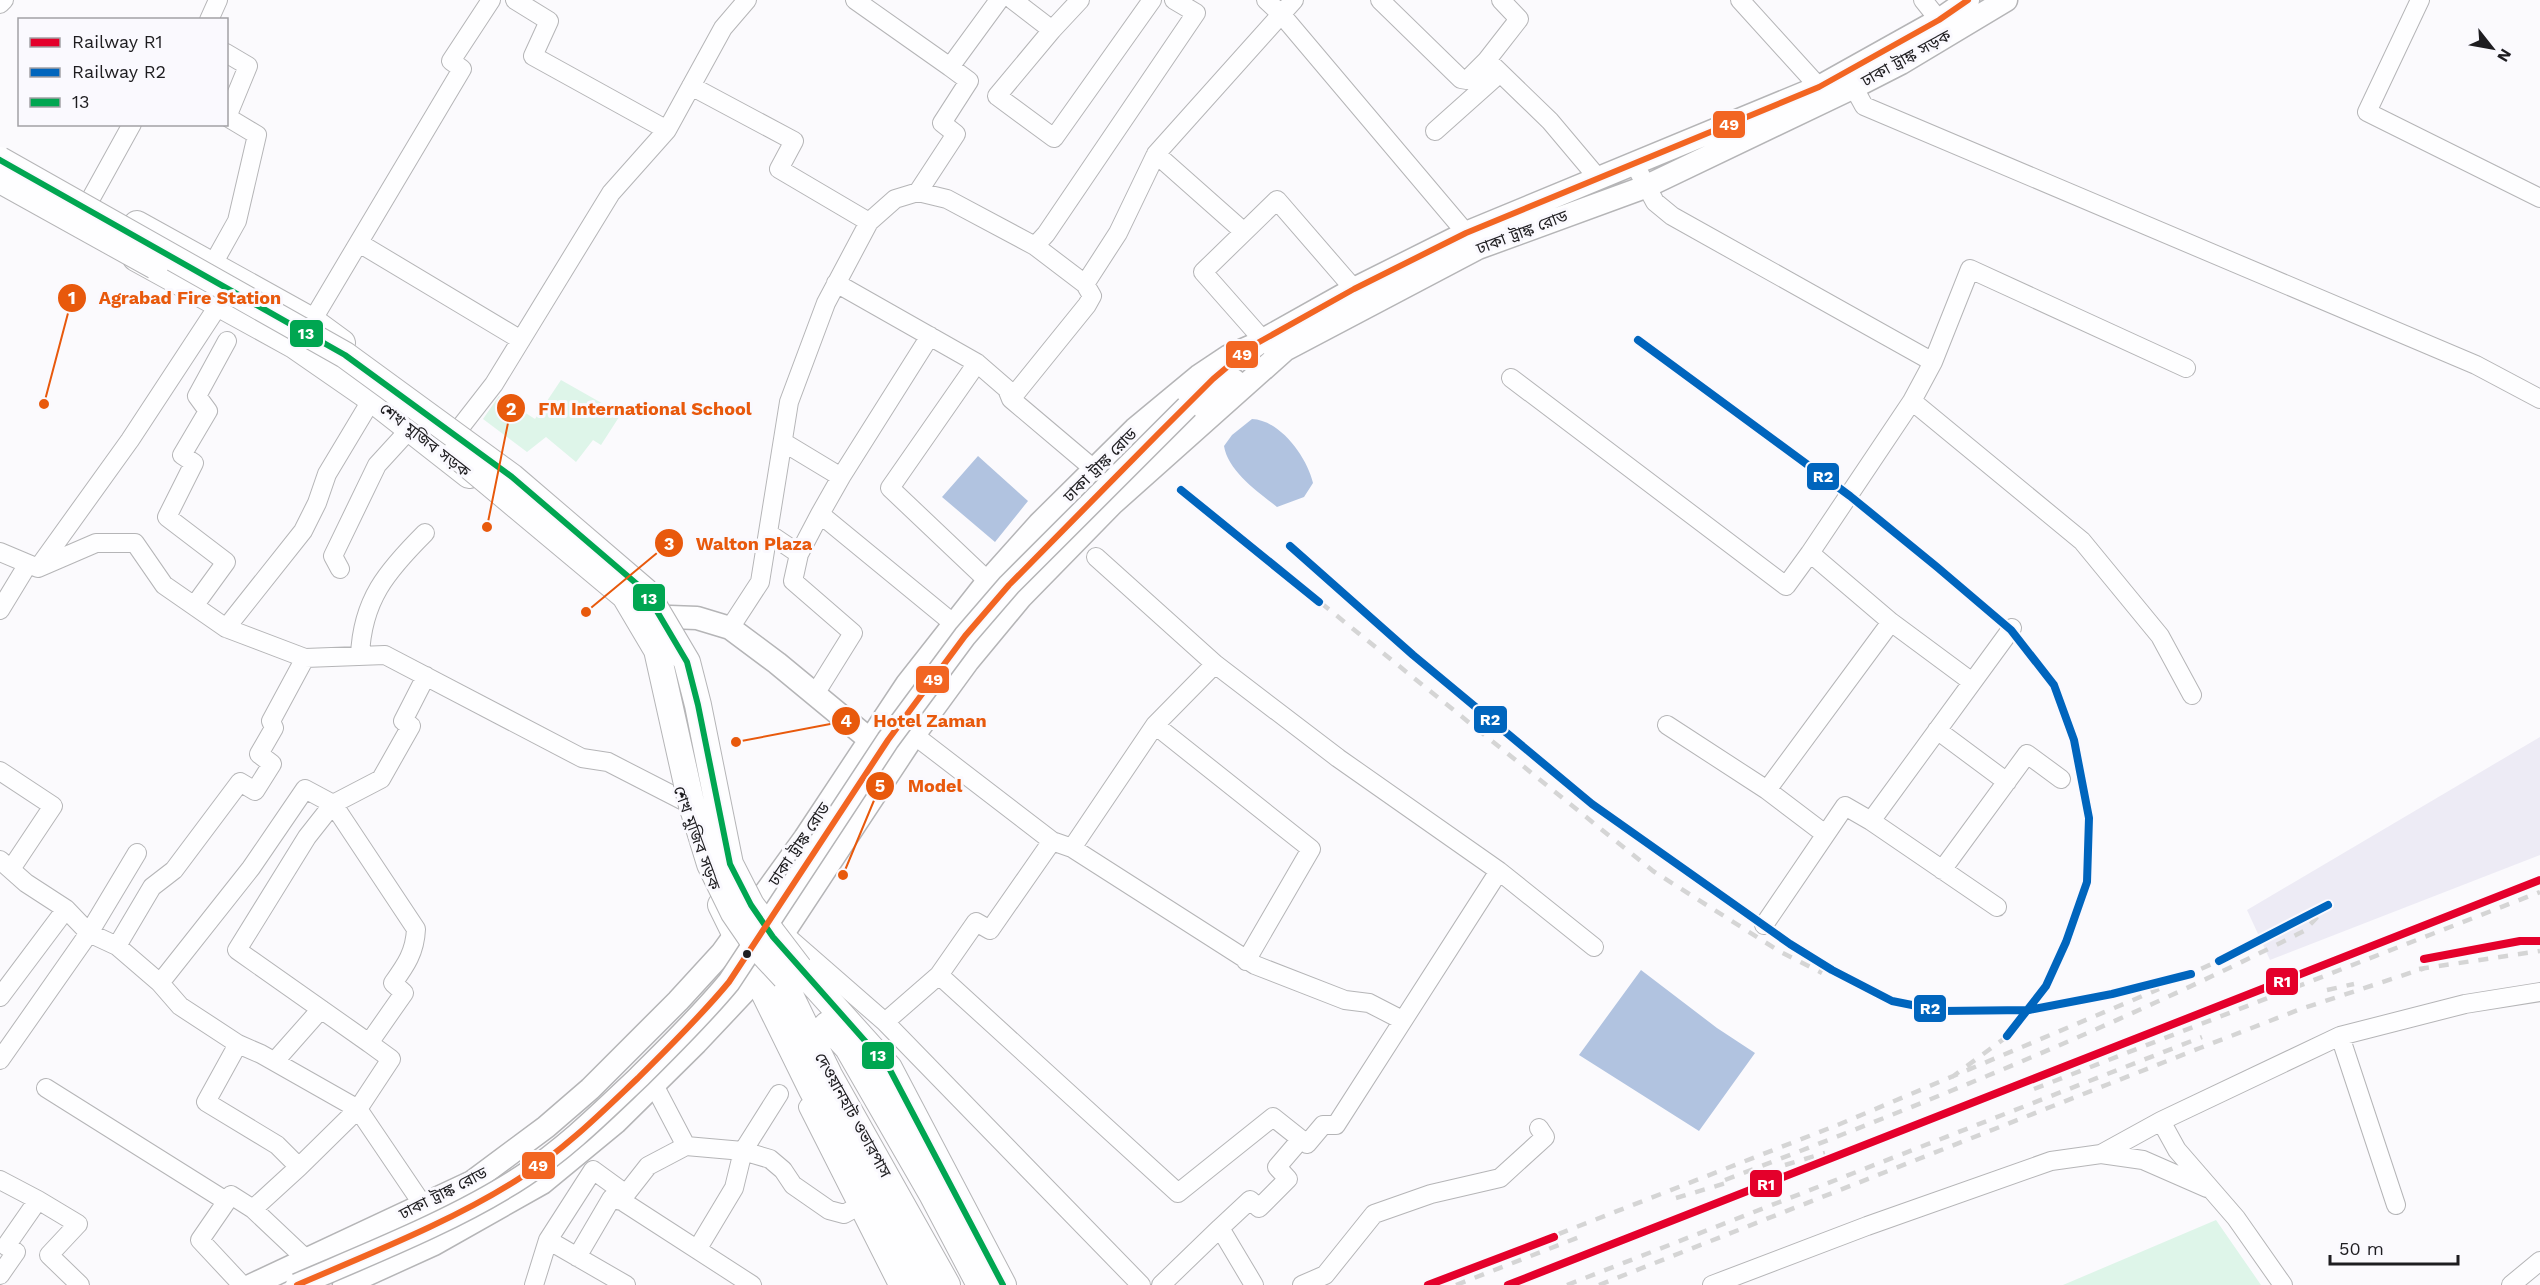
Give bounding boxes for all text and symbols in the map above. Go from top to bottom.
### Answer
legend [18,18,228,126]
north arrow [2462,18,2522,78]
street label: ঢাকা ট্রাঙ্ক সড়ক [1857,25,1955,91]
text: Railway R1 [72,31,163,52]
text: N [2493,45,2516,65]
text: Railway R2 [72,61,166,82]
text: 13 [72,91,90,112]
line badge: 49 [1712,110,1746,139]
text: 49 [1719,115,1739,134]
street label: ঢাকা ট্রাঙ্ক রোড [1473,206,1571,258]
callout: Agrabad Fire Station [57,280,294,316]
text: 1 [68,287,76,308]
text: Agrabad Fire Station [99,287,281,308]
line badge: 13 [289,319,324,348]
text: 13 [298,324,314,343]
line badge: 49 [1225,340,1259,369]
text: 49 [1232,345,1252,364]
callout: FM International School [496,390,764,426]
text: 2 [506,398,516,419]
text: FM International School [538,398,752,419]
street label: শেখ মুজিব সড়ক [376,399,475,482]
street label: ঢাকা ট্রাঙ্ক রোড [1059,424,1141,506]
line badge: R2 [1806,462,1840,491]
text: R2 [1813,467,1833,486]
callout: Walton Plaza [654,525,824,561]
text: 3 [664,533,674,554]
text: Walton Plaza [696,533,813,554]
line badge: 13 [632,583,666,612]
text: 13 [641,589,657,608]
line badge: 49 [915,665,950,694]
text: 49 [923,670,943,689]
callout: Hotel Zaman [831,703,999,739]
line badge: R2 [1473,705,1508,734]
text: 4 [840,710,852,731]
text: Hotel Zaman [873,710,987,731]
text: R2 [1480,710,1500,729]
callout: Model [865,768,974,804]
text: 5 [875,775,885,796]
text: Model [908,775,962,796]
street label: শেখ মুজিব সড়ক [669,783,725,894]
street label: ঢাকা ট্রাঙ্ক রোড [764,798,834,890]
unlabelled marker [741,948,753,960]
line badge: R1 [2265,967,2299,996]
text: R1 [2273,972,2291,991]
line badge: R2 [1913,994,1947,1023]
text: R2 [1920,999,1940,1018]
line badge: 13 [861,1041,895,1070]
text: 13 [870,1046,886,1065]
street label: দেওয়ানহাট ওভারপাস [811,1049,896,1182]
line badge: 49 [521,1151,556,1180]
text: 49 [528,1156,548,1175]
street label: ঢাকা ট্রাঙ্ক রোড [395,1162,491,1224]
line badge: R1 [1749,1169,1783,1198]
text: R1 [1757,1175,1775,1194]
scale bar [2330,1228,2458,1266]
text: 50 m [2339,1238,2384,1259]

